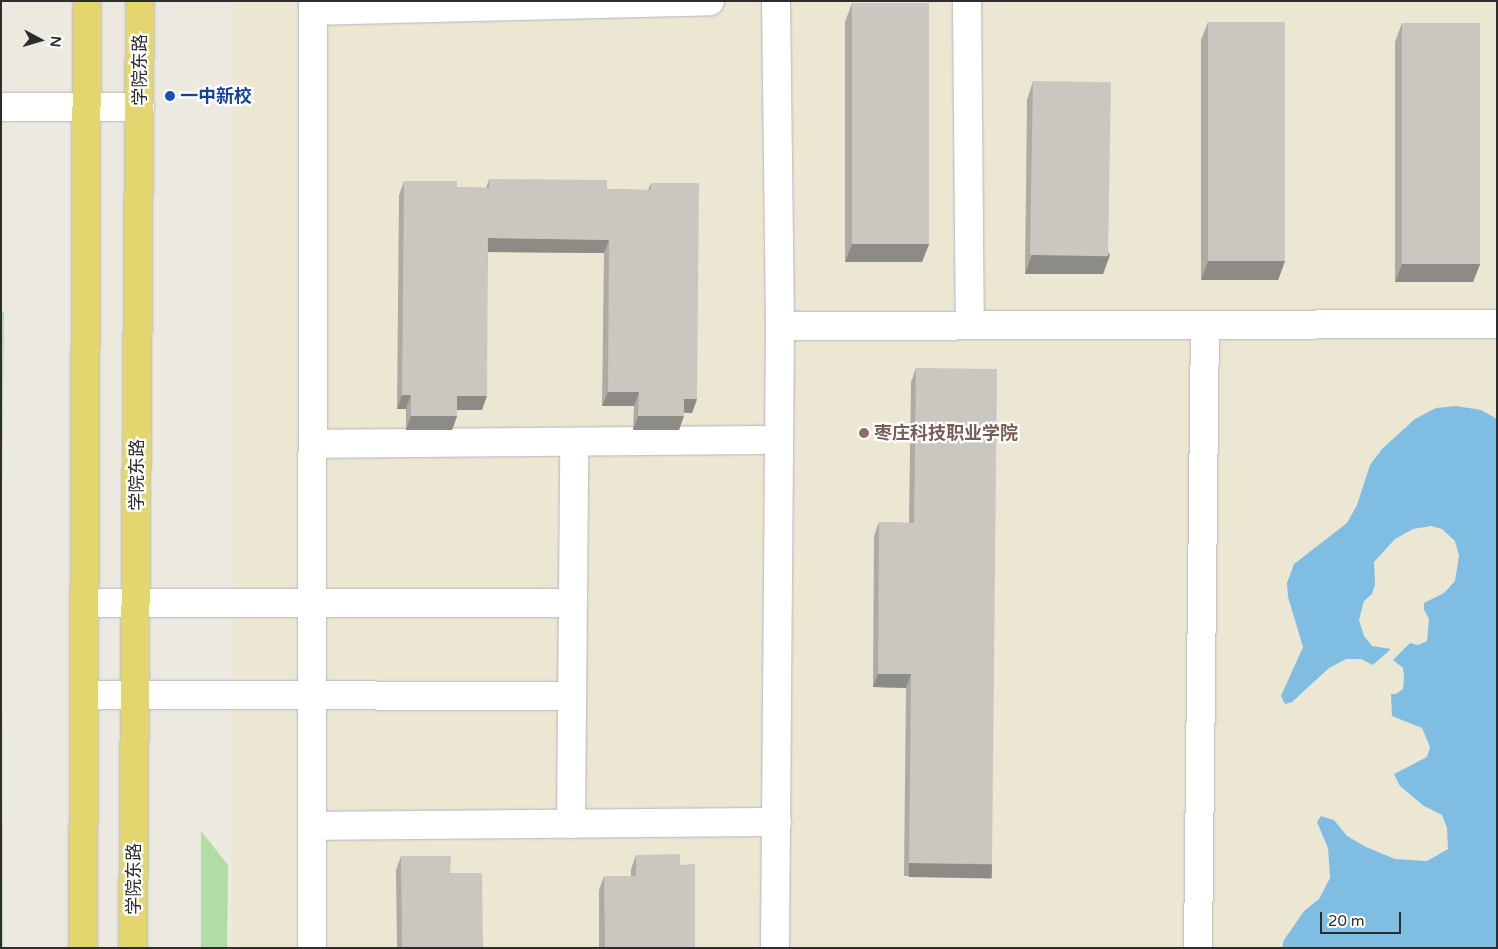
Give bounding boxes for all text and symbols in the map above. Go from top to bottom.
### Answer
north arrow [15,15,65,65]
street label: 学院东路 [129,34,151,106]
text: N [46,35,64,48]
place label: 一中新校 [180,85,252,107]
marker: 一中新校 [164,90,176,102]
place label: 枣庄科技职业学院 [874,422,1018,444]
marker: 枣庄科技职业学院 [858,427,870,439]
street label: 学院东路 [126,439,148,511]
street label: 学院东路 [123,843,145,915]
scale bar [1323,902,1404,934]
text: 20 m [1328,912,1365,930]

